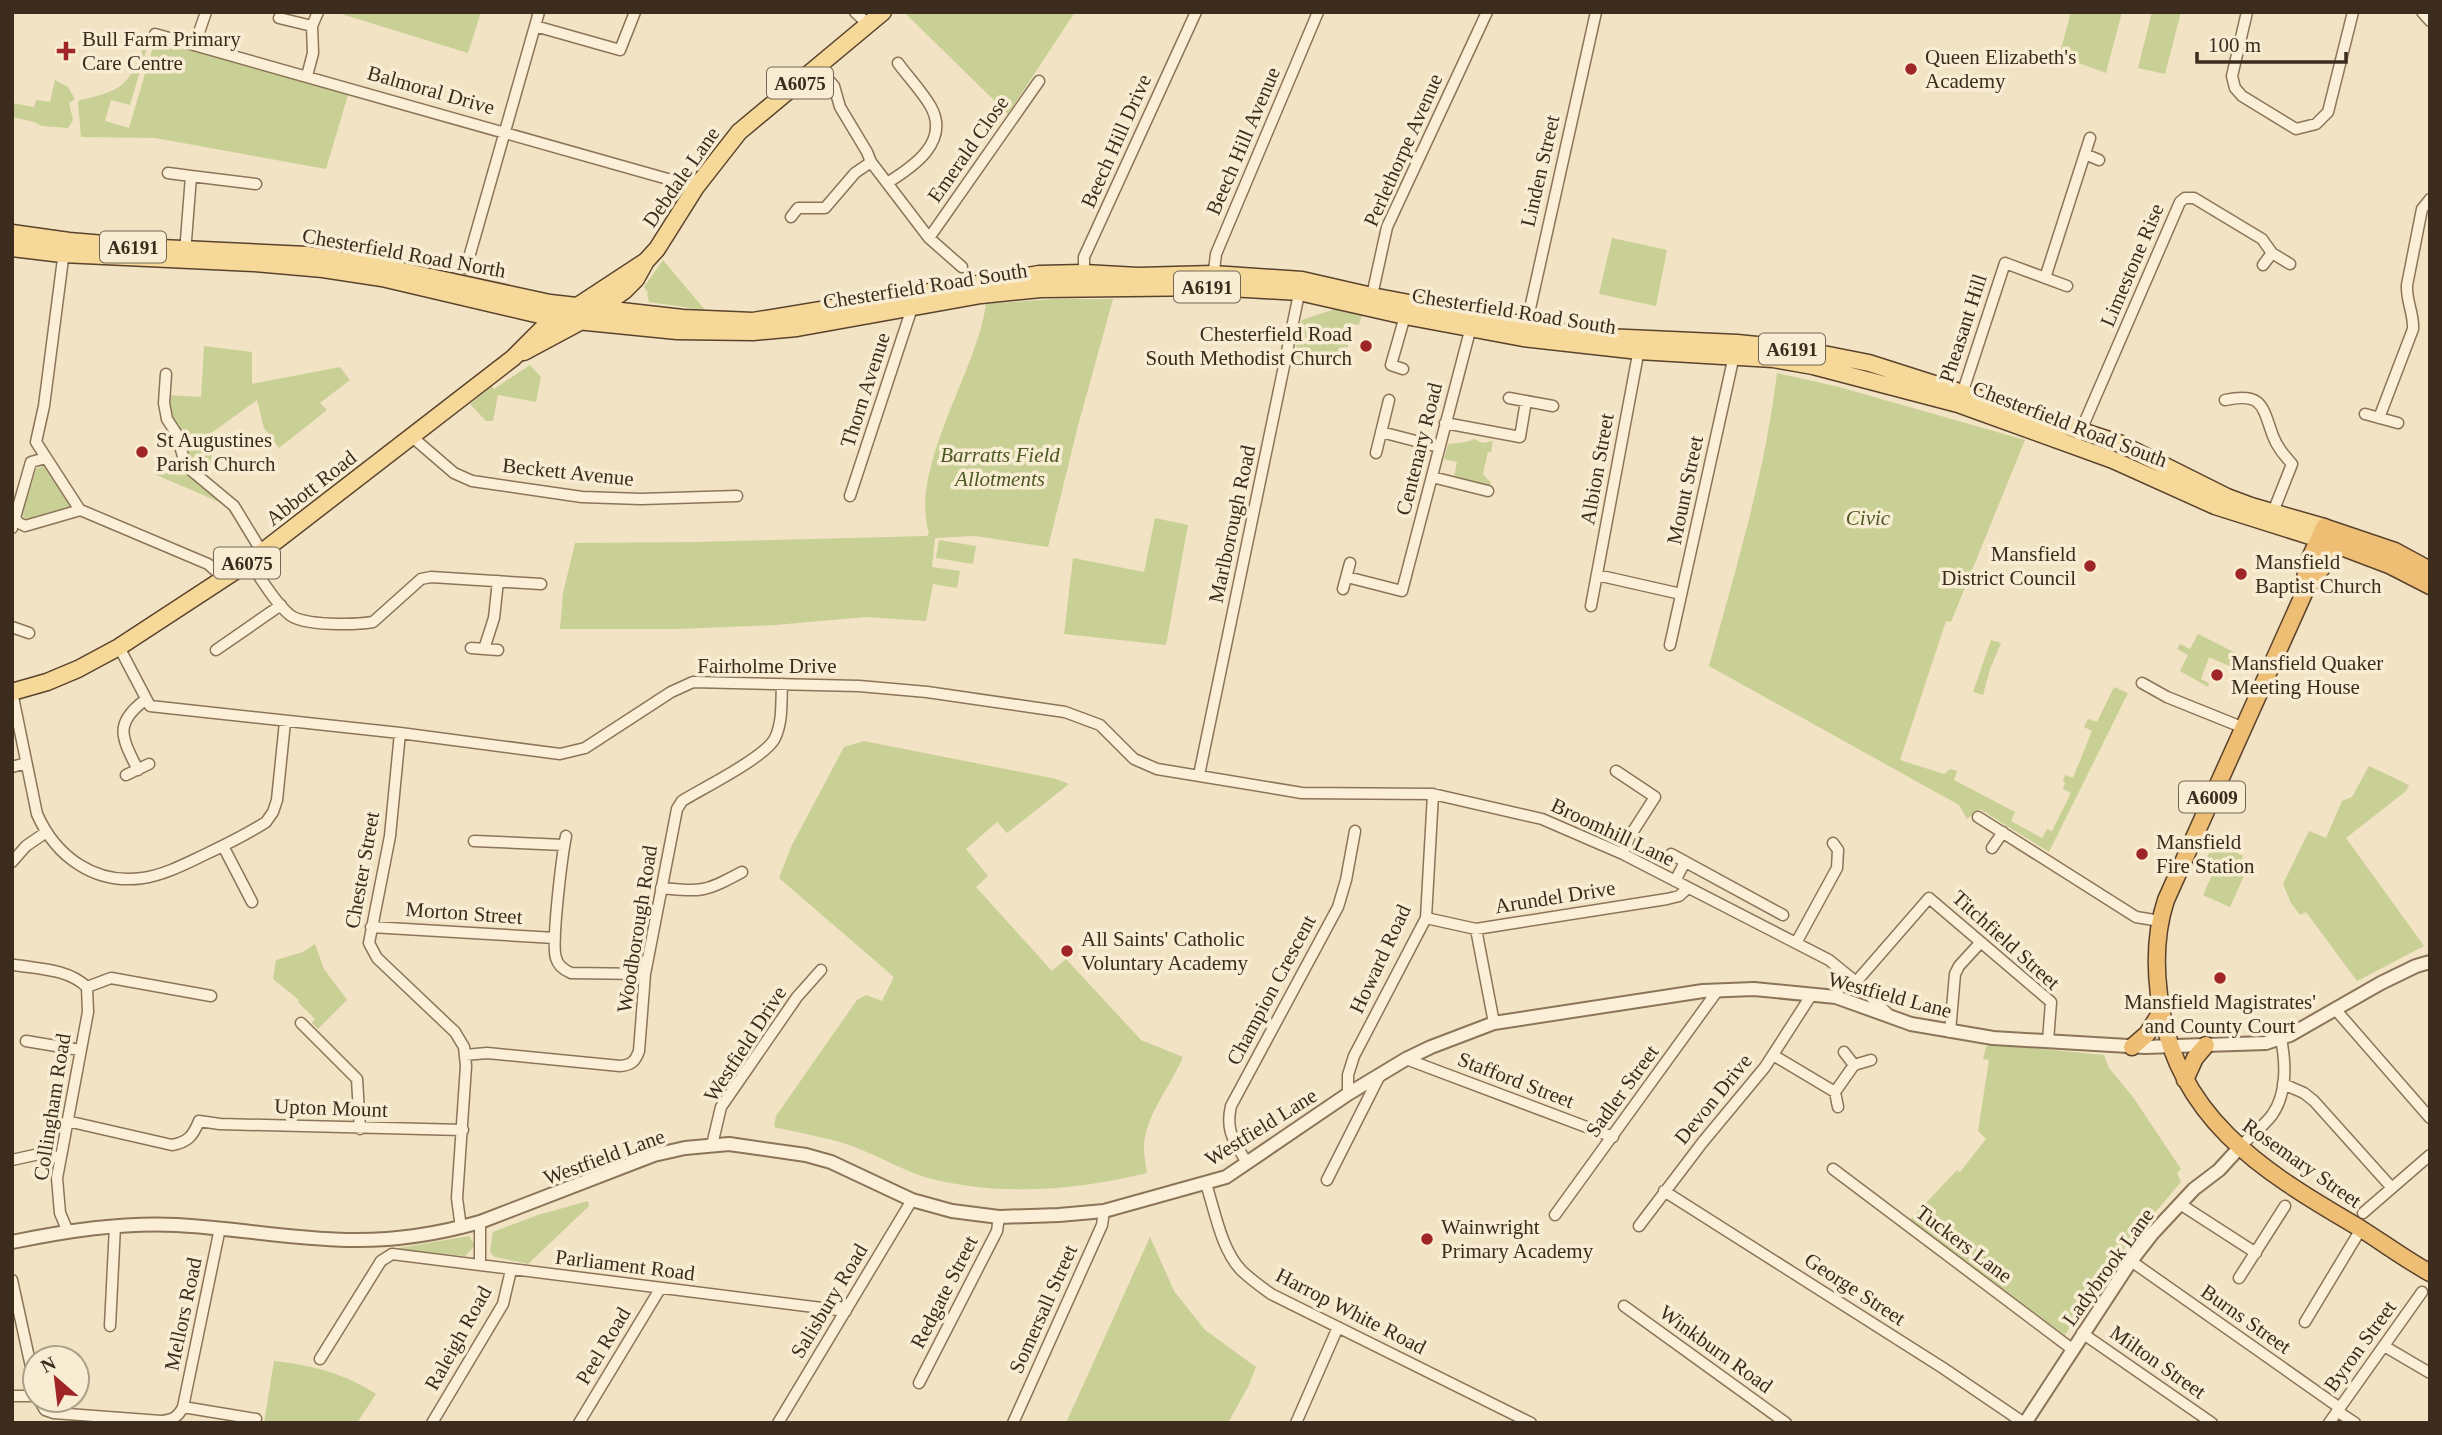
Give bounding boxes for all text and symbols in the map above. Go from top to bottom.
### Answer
scale bar [2197,21,2346,65]
place label: Bull Farm Primary Care Centre [82,27,241,75]
text: 100 m [2208,33,2261,57]
marker: Bull Farm Primary Care Centre [56,41,76,61]
place label: Queen Elizabeth's Academy [1925,45,2076,93]
street label: Balmoral Drive [365,60,497,120]
marker: Queen Elizabeth's Academy [1903,61,1919,77]
street label: Beech Hill Avenue [1201,63,1285,219]
road number: A6075 [767,68,833,99]
street label: Perlethorpe Avenue [1359,70,1447,230]
street label: Beech Hill Drive [1076,71,1156,211]
street label: Emerald Close [923,91,1013,207]
street label: Linden Street [1516,113,1565,229]
street label: Debdale Lane [638,122,724,232]
street label: Limestone Rise [2095,200,2169,330]
street label: Chesterfield Road North [300,223,508,283]
road number: A6191 [100,232,166,262]
street label: Chesterfield Road South [821,258,1029,314]
street label: Pheasant Hill [1934,271,1992,385]
road number: A6191 [1174,272,1240,302]
street label: Chesterfield Road South [1410,283,1618,339]
place label: Chesterfield Road South Methodist Church [1145,322,1352,370]
street label: Thorn Avenue [835,330,895,450]
road number: A6191 [1759,334,1825,364]
marker: Chesterfield Road South Methodist Church [1358,338,1374,354]
street label: Chesterfield Road South [1969,376,2171,472]
street label: Centenary Road [1391,380,1447,518]
street label: Albion Street [1575,411,1619,527]
place label: St Augustines Parish Church [156,428,276,476]
street label: Mount Street [1662,433,1708,546]
park label: Barratts Field Allotments [940,443,1060,491]
street label: Marlborough Road [1204,443,1261,605]
marker: St Augustines Parish Church [134,444,150,460]
street label: Abbott Road [261,445,361,531]
street label: Beckett Avenue [501,453,635,491]
park label: Civic [1846,506,1891,530]
place label: Mansfield District Council [1941,542,2076,590]
road number: A6075 [214,548,280,578]
place label: Mansfield Baptist Church [2255,550,2382,598]
marker: Mansfield District Council [2082,558,2098,574]
marker: Mansfield Baptist Church [2233,566,2249,582]
place label: Mansfield Quaker Meeting House [2231,651,2383,699]
street label: Fairholme Drive [697,654,837,678]
marker: Mansfield Quaker Meeting House [2209,667,2225,683]
road number: A6009 [2179,782,2245,812]
street label: Broomhill Lane [1547,793,1679,871]
street label: Chester Street [340,809,384,930]
place label: Mansfield Fire Station [2156,830,2255,878]
street label: Woodborough Road [612,843,662,1014]
marker: Mansfield Fire Station [2134,846,2150,862]
street label: Arundel Drive [1493,876,1617,918]
street label: Titchfield Street [1947,885,2065,995]
street label: Morton Street [405,897,523,929]
street label: Howard Road [1344,900,1416,1017]
street label: Champion Crescent [1221,911,1321,1069]
place label: All Saints' Catholic Voluntary Academy [1081,927,1248,975]
marker: All Saints' Catholic Voluntary Academy [1059,943,1075,959]
street label: Westfield Lane [1825,967,1955,1023]
marker: Mansfield Magistrates' and County Court [2212,970,2228,986]
street label: Westfield Drive [699,982,791,1106]
place label: Mansfield Magistrates' and County Court [2124,990,2316,1038]
street label: Collingham Road [29,1031,76,1182]
street label: Sadler Street [1581,1040,1664,1142]
street label: Stafford Street [1454,1047,1578,1113]
street label: Devon Drive [1669,1049,1757,1149]
street label: Westfield Lane [1201,1083,1321,1171]
street label: Upton Mount [274,1094,388,1122]
street label: Rosemary Street [2238,1113,2366,1213]
street label: Westfield Lane [540,1124,668,1190]
street label: Tuckers Lane [1911,1200,2017,1288]
street label: Ladybrook Lane [2057,1204,2159,1330]
place label: Wainwright Primary Academy [1441,1215,1594,1263]
marker: Wainwright Primary Academy [1419,1231,1435,1247]
street label: Redgate Street [905,1232,983,1352]
street label: Salisbury Road [786,1239,873,1362]
street label: Somersall Street [1004,1241,1082,1377]
street label: Parliament Road [554,1245,697,1286]
street label: George Street [1800,1247,1910,1331]
street label: Mellors Road [159,1255,207,1373]
street label: Harrop White Road [1272,1263,1431,1359]
street label: Burns Street [2196,1279,2296,1359]
street label: Raleigh Road [420,1282,497,1394]
street label: Byron Street [2319,1296,2401,1396]
street label: Winkburn Road [1655,1300,1778,1398]
street label: Peel Road [571,1303,636,1389]
street label: Milton Street [2105,1320,2211,1404]
north arrow [21,1344,91,1414]
text: N [37,1352,59,1377]

